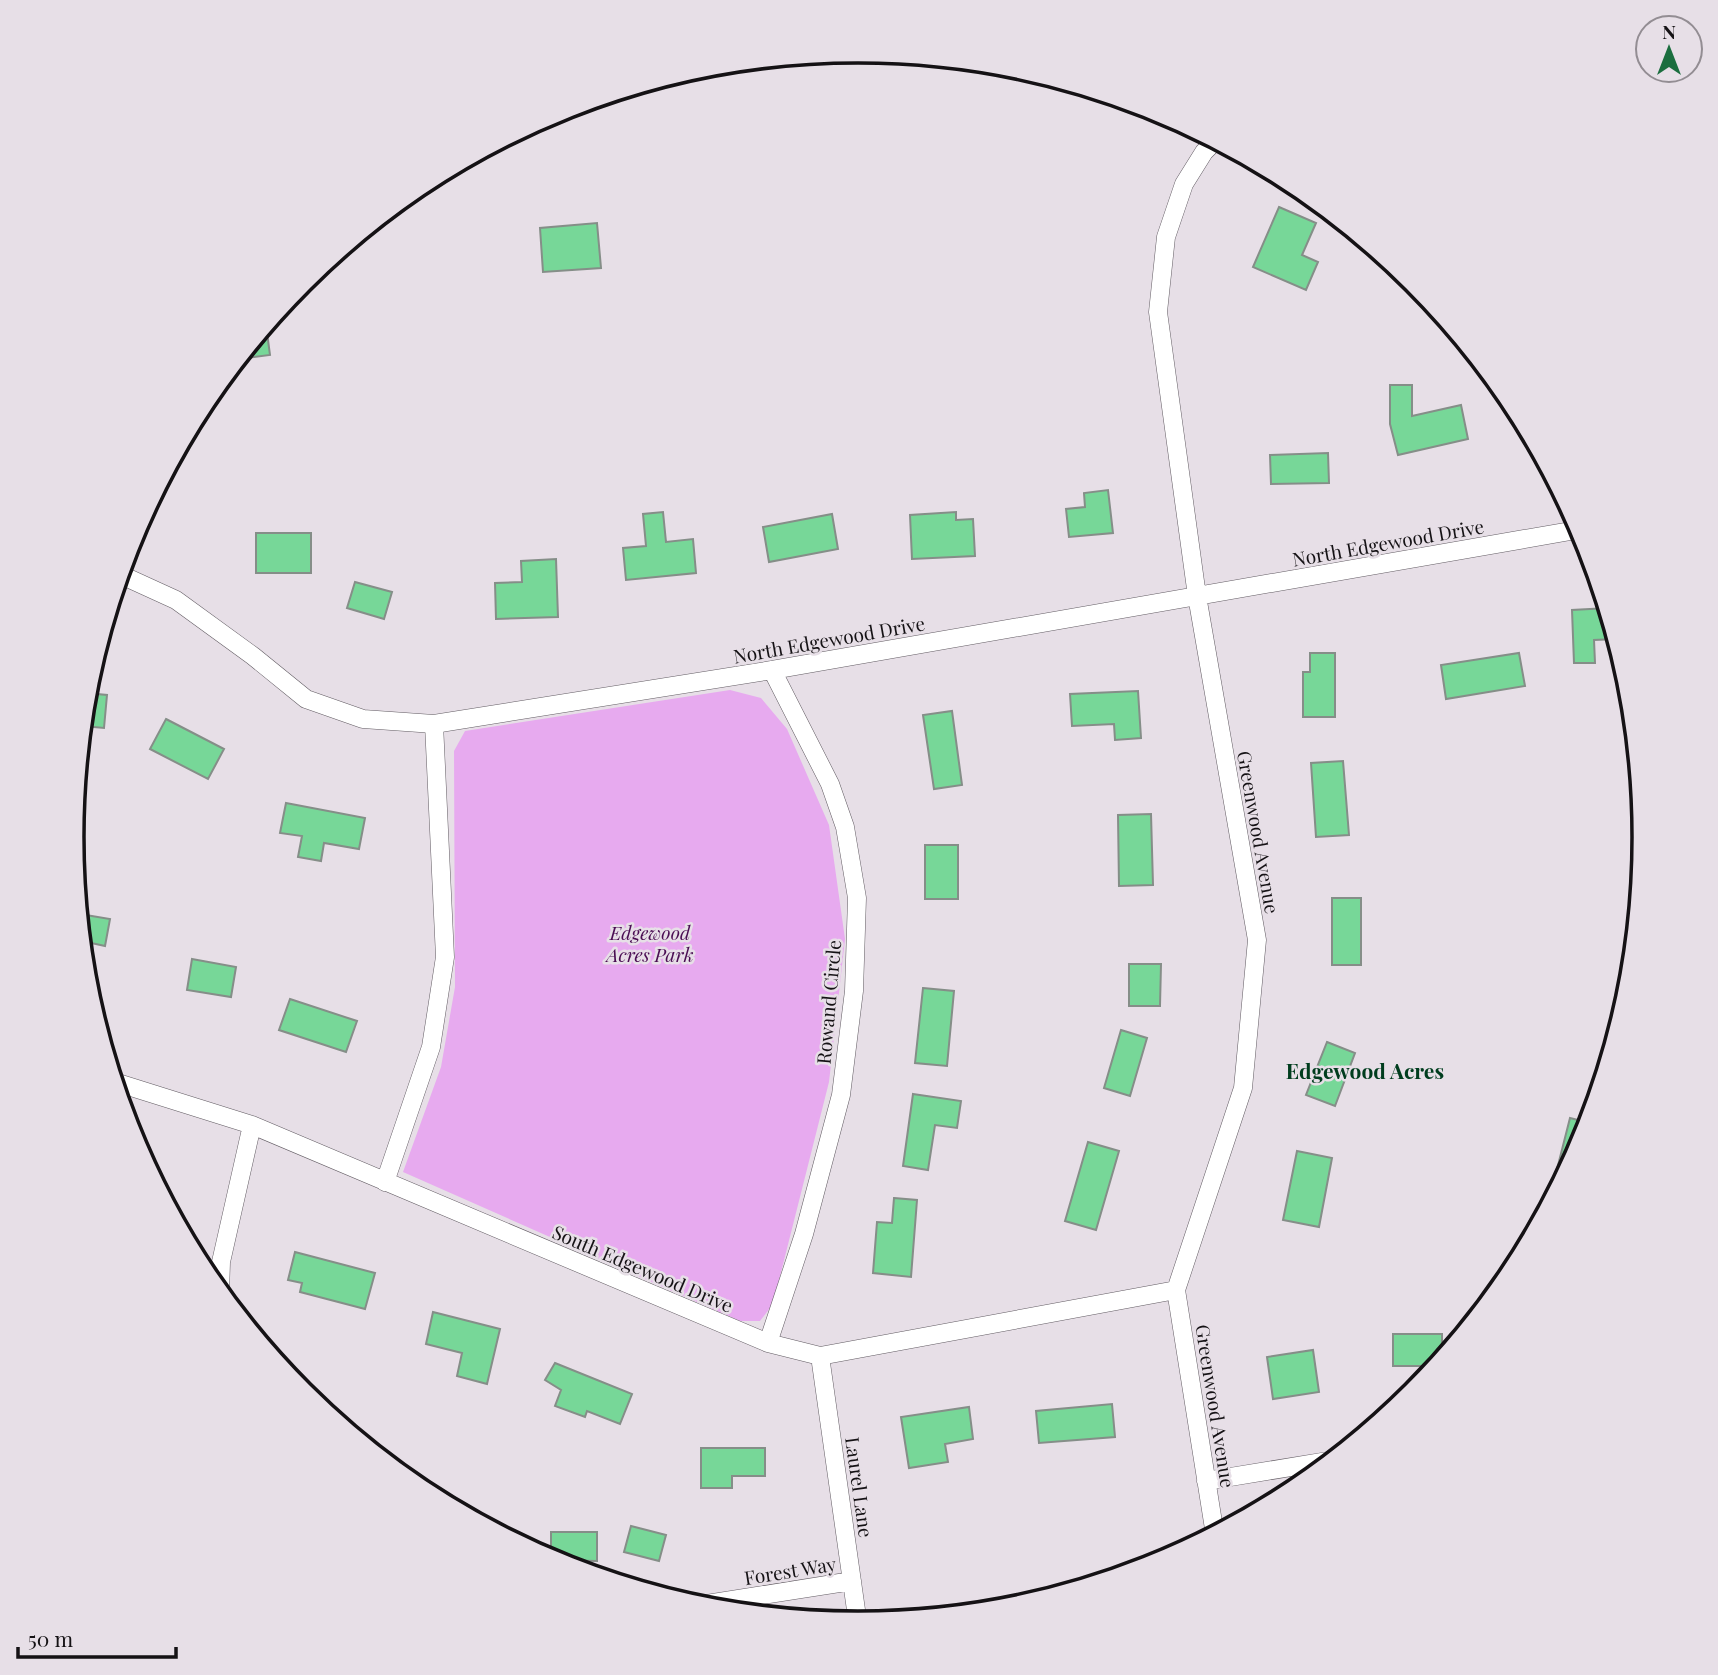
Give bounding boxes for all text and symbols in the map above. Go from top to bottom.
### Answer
north arrow [1634,14,1704,84]
text: N [1662,18,1676,44]
street label: North Edgewood Drive [1290,512,1486,572]
street label: North Edgewood Drive [731,609,927,669]
street label: Greenwood Avenue [1232,749,1286,915]
park label: Edgewood Acres Park [605,919,694,967]
street label: Rowand Circle [810,939,846,1065]
district label: Edgewood Acres [1286,1056,1444,1084]
street label: South Edgewood Drive [549,1218,737,1318]
street label: Greenwood Avenue [1190,1323,1242,1489]
street label: Laurel Lane [840,1435,880,1539]
street label: Forest Way [742,1550,838,1590]
scale bar [18,1616,175,1660]
text: 50 m [28,1624,74,1652]

